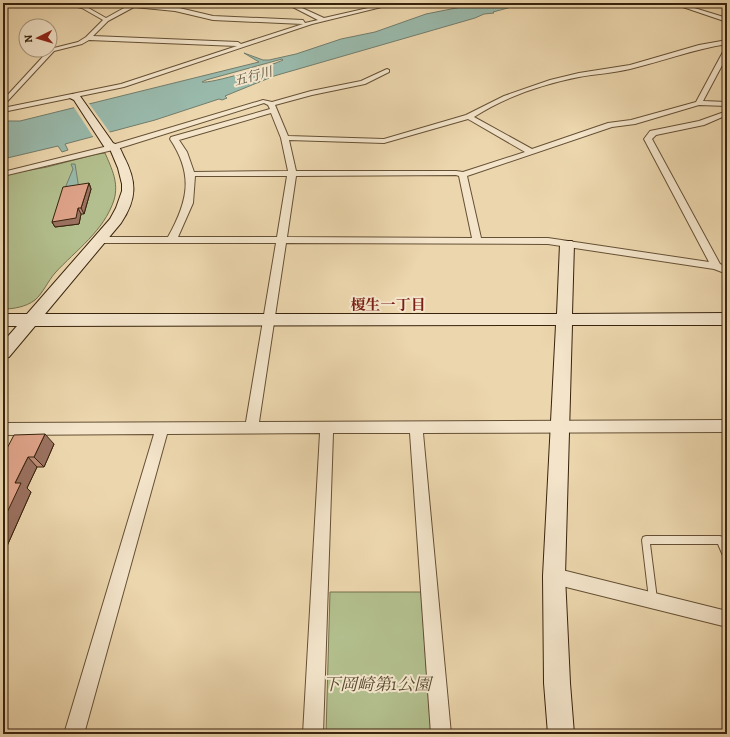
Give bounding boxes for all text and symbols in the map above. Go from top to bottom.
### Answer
north arrow [18,18,58,58]
text: N [21,34,36,43]
water label: 五行川 [232,62,276,89]
district label: 榎生一丁目 [350,295,426,315]
park label: 下岡崎第1公園 [323,673,434,696]

